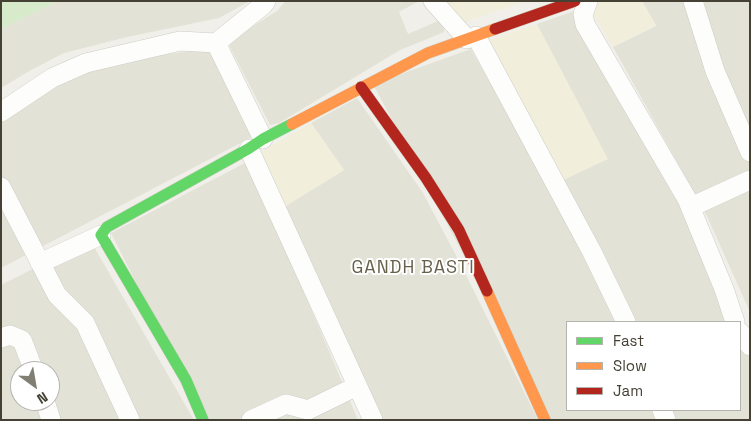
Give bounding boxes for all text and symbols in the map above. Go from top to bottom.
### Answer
district label: GANDH BASTI [350,257,476,279]
legend [566,321,741,411]
text: Fast [613,331,644,350]
text: Slow [613,356,647,375]
north arrow [10,361,60,411]
text: Jam [613,381,643,400]
text: N [34,388,51,408]

